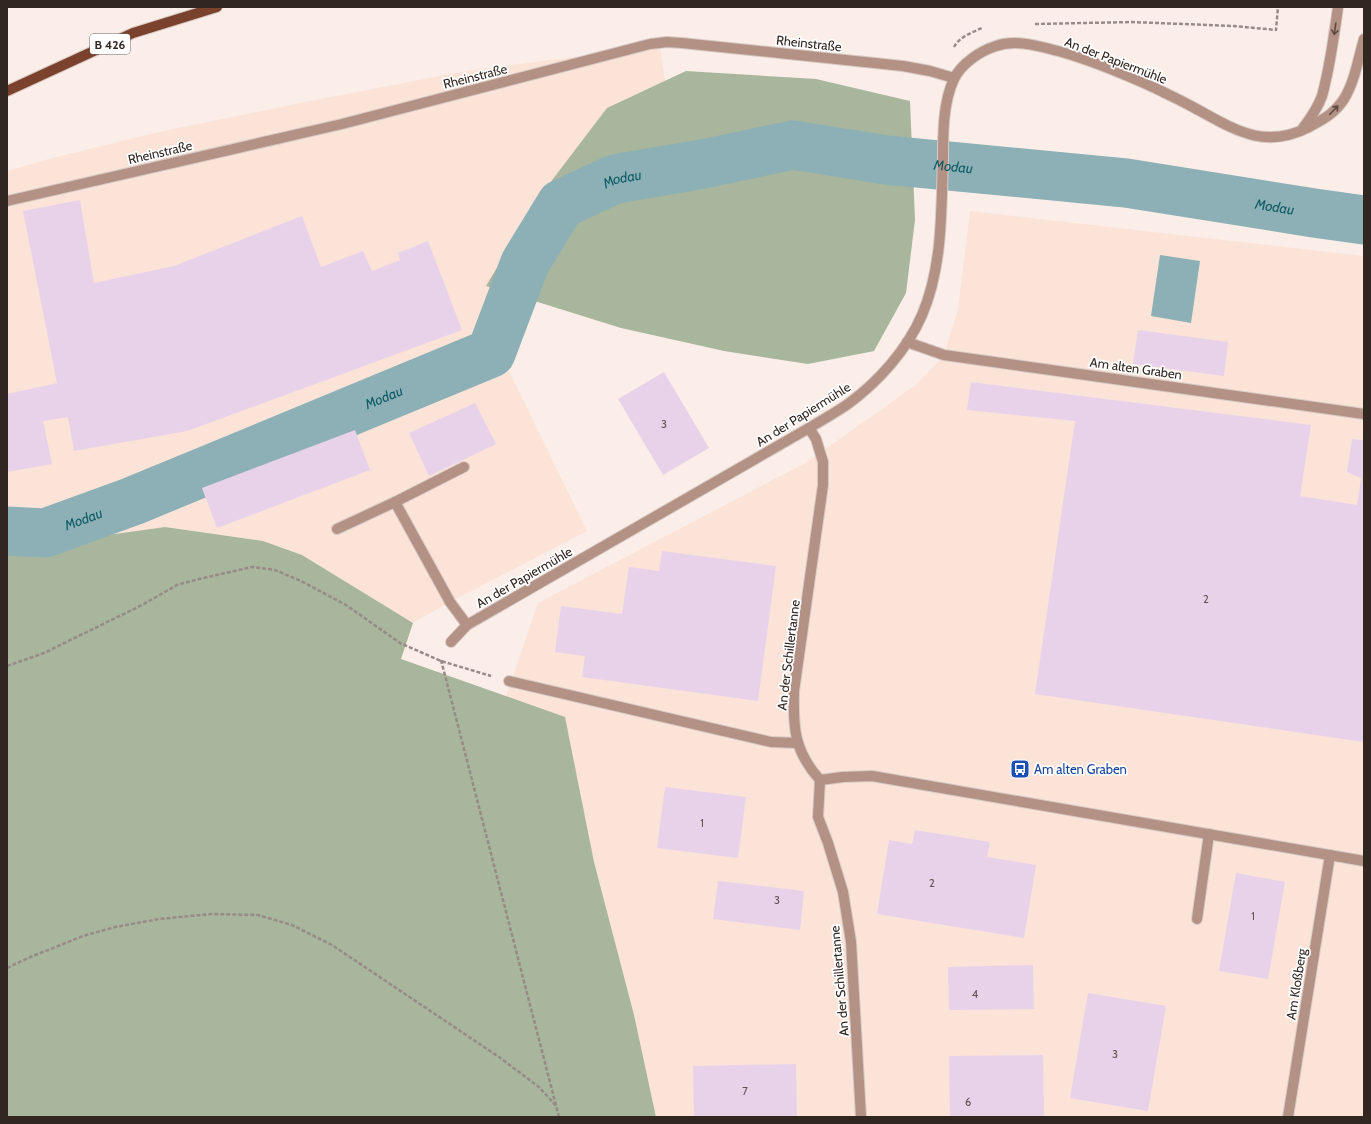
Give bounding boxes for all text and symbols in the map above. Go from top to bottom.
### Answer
one-way arrow [1331,22,1339,35]
street label: Rheinstraße [776,32,843,54]
street label: An der Papiermühle [1063,33,1170,87]
road number: B 426 [90,34,130,54]
street label: Rheinstraße [441,60,509,92]
one-way arrow [1329,105,1339,115]
street label: Rheinstraße [126,137,194,167]
water label: Modau [932,156,974,177]
water label: Modau [599,166,643,193]
water label: Modau [1253,195,1296,219]
street label: Am alten Graben [1089,354,1183,382]
street label: An der Papiermühle [753,378,853,449]
water label: Modau [361,381,405,414]
house number: 3 [661,417,667,431]
water label: Modau [61,504,105,535]
street label: An der Papiermühle [473,543,575,611]
house number: 2 [1203,592,1209,606]
street label: An der Schillertanne [773,599,803,711]
bus stop icon: Am alten Graben [1009,758,1031,780]
place label: Am alten Graben [1034,761,1127,777]
house number: 1 [700,816,704,830]
house number: 2 [929,876,935,890]
house number: 3 [774,893,780,907]
house number: 1 [1251,909,1255,923]
street label: An der Schillertanne [826,925,852,1037]
street label: Am Kloßberg [1282,947,1310,1021]
house number: 4 [972,987,979,1001]
house number: 3 [1112,1047,1118,1061]
house number: 7 [742,1084,748,1098]
house number: 6 [965,1095,971,1109]

